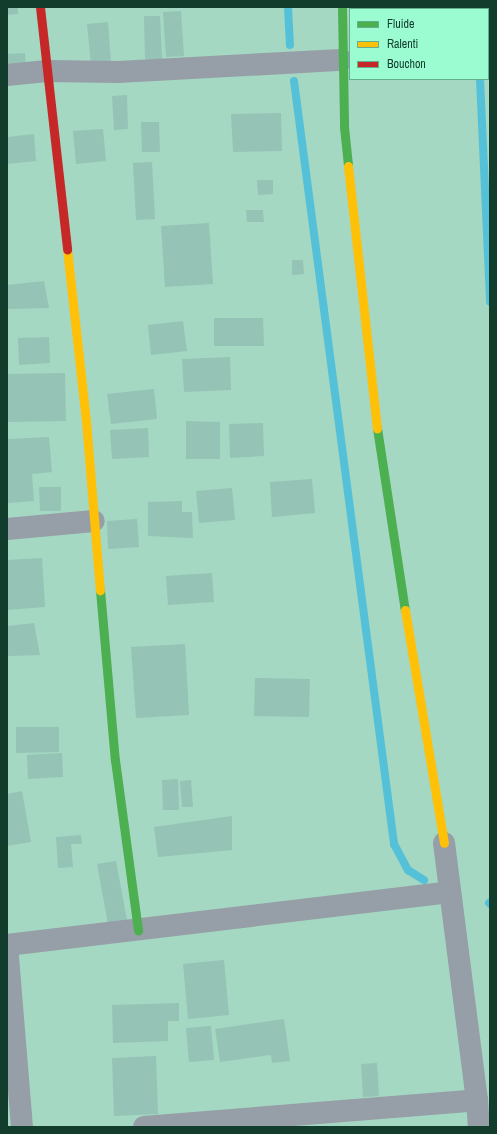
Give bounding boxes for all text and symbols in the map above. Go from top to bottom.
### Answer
legend [349,8,489,80]
text: Fluide [387,16,414,32]
text: Ralenti [387,36,418,52]
text: Bouchon [387,56,426,72]

